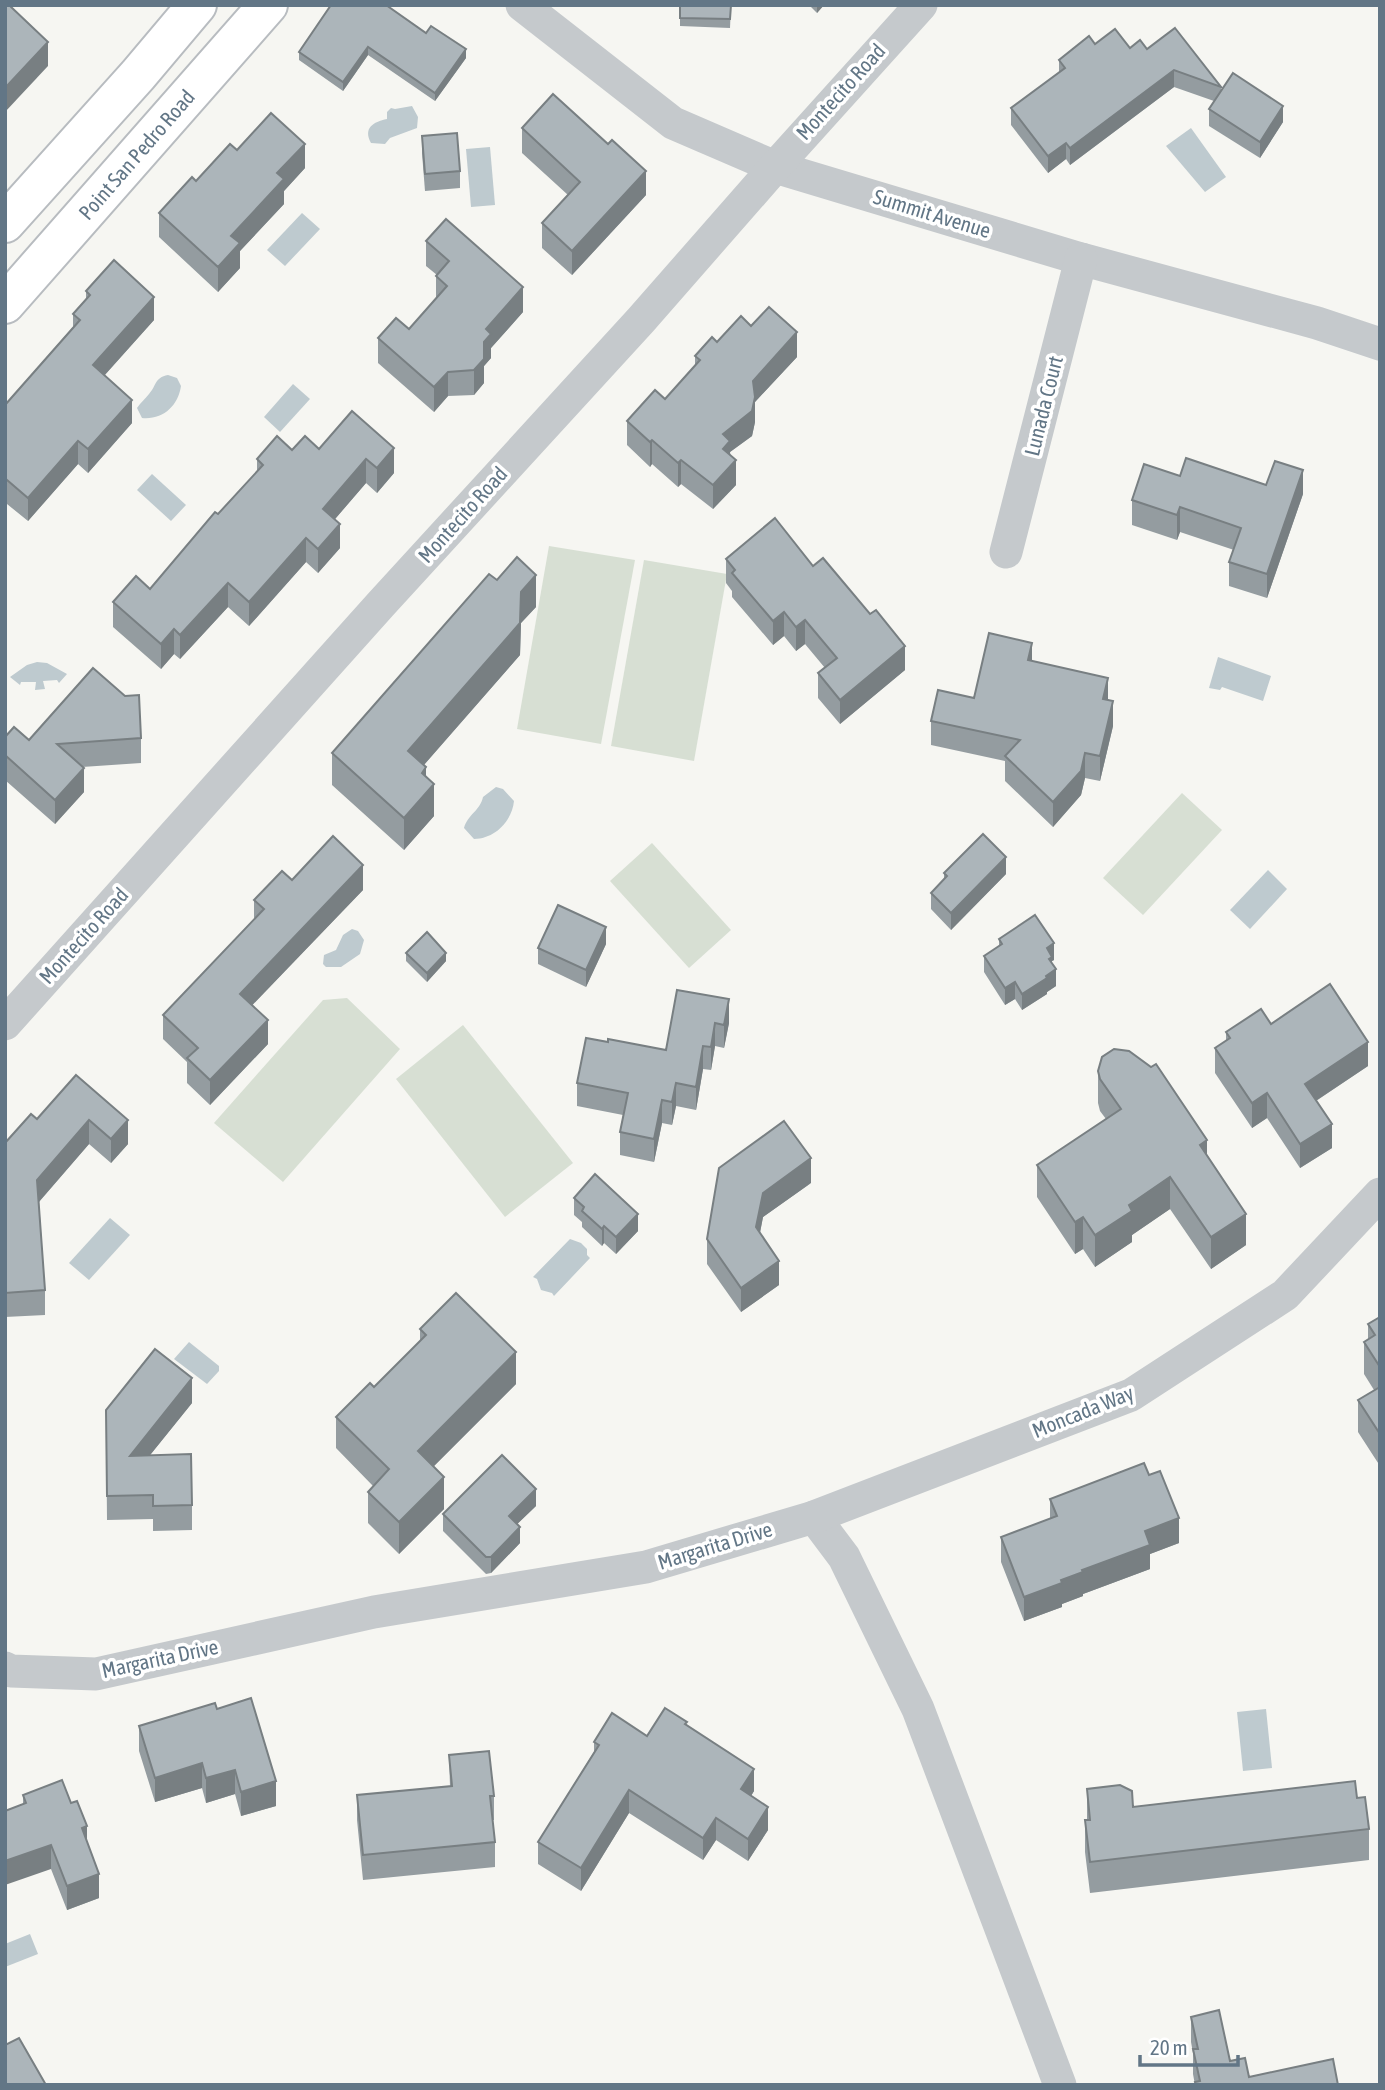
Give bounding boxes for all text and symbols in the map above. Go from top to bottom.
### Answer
street label: Montecito Road [791,38,890,144]
street label: Point San Pedro Road [73,85,199,224]
street label: Summit Avenue [871,184,994,242]
street label: Lunada Court [1019,353,1067,458]
street label: Montecito Road [413,461,512,567]
street label: Montecito Road [34,882,133,988]
street label: Moncada Way [1028,1380,1137,1442]
street label: Margarita Drive [655,1516,775,1574]
street label: Margarita Drive [99,1634,220,1682]
scale bar [1140,2024,1238,2068]
text: 20 m [1150,2035,1188,2059]

